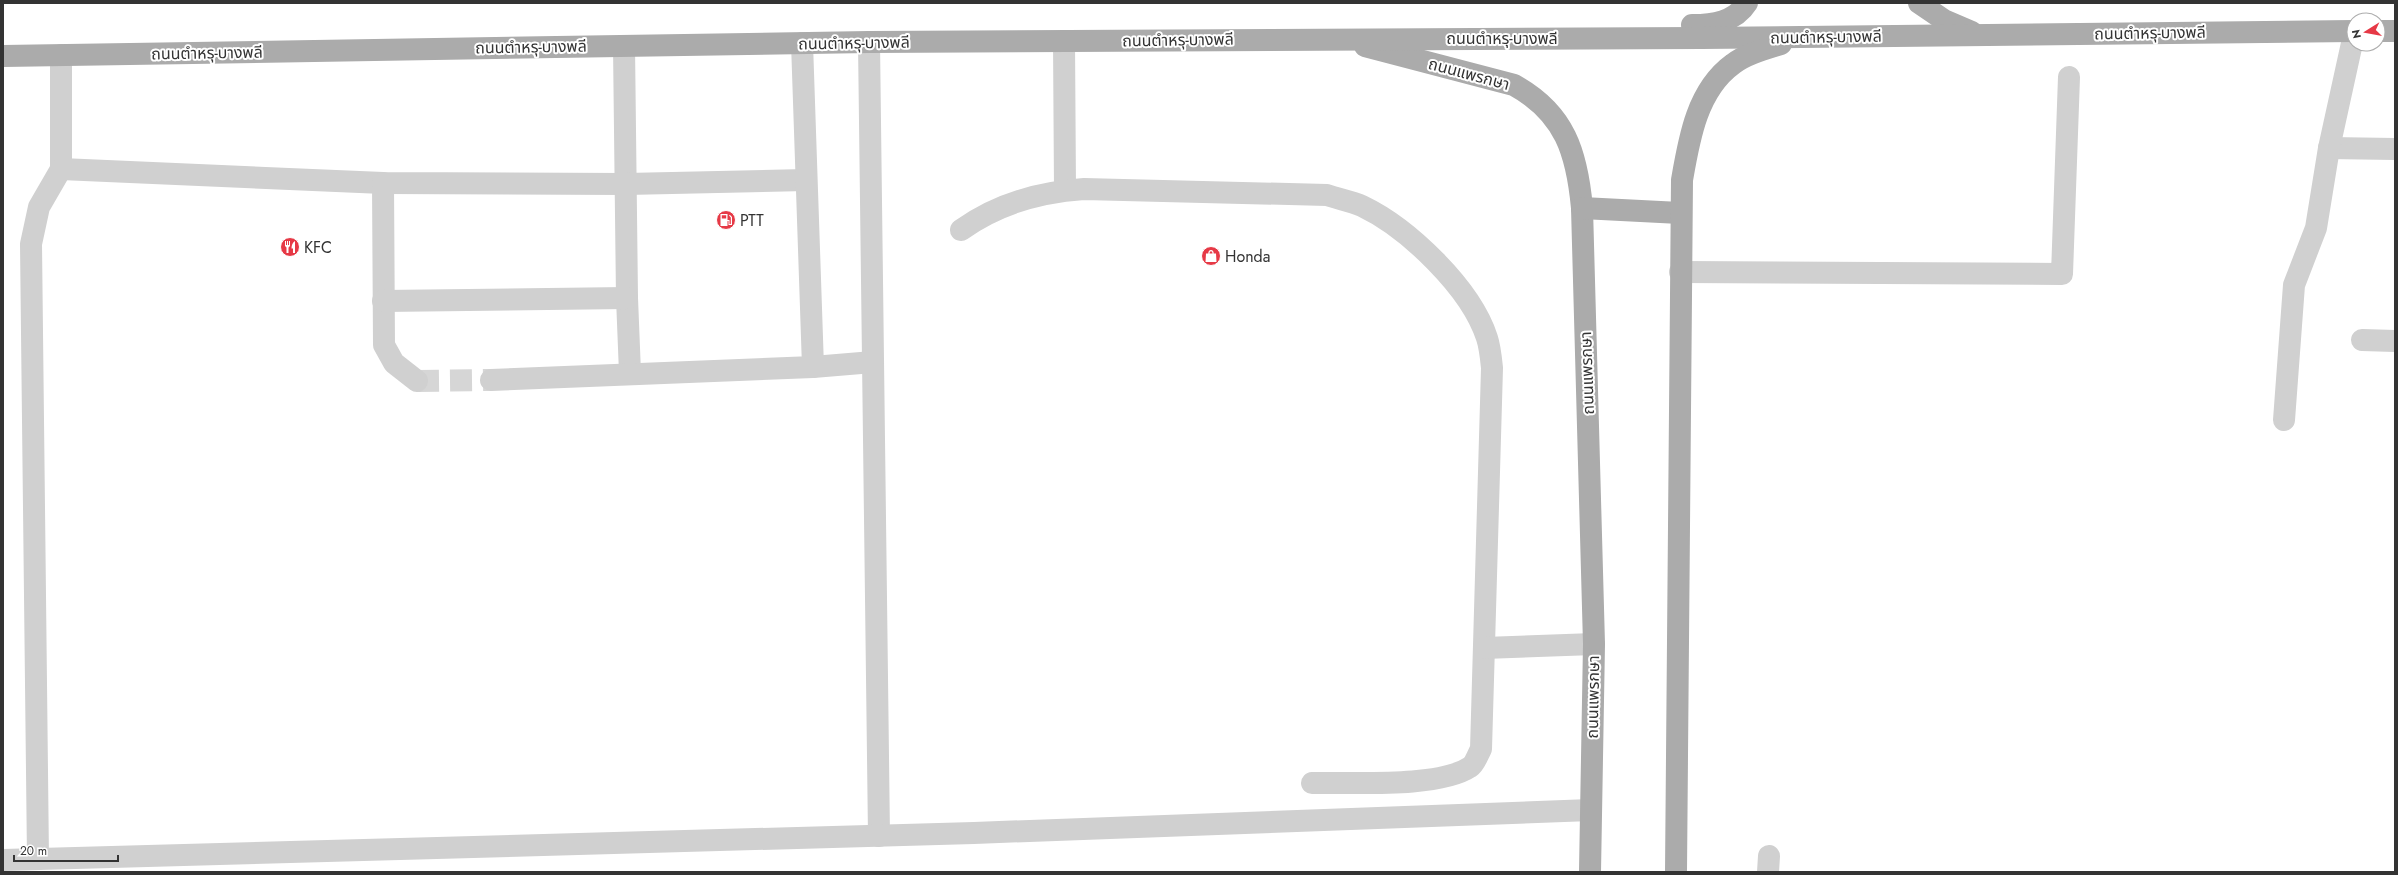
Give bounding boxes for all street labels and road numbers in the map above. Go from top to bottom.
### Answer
street label: ถนนตำหรุ-บางพลี [2094,21,2206,45]
street label: ถนนตำหรุ-บางพลี [1770,25,1882,49]
street label: ถนนตำหรุ-บางพลี [1446,27,1558,50]
street label: ถนนตำหรุ-บางพลี [1122,28,1234,52]
street label: ถนนตำหรุ-บางพลี [798,31,910,55]
street label: ถนนตำหรุ-บางพลี [475,35,587,59]
street label: ถนนตำหรุ-บางพลี [151,41,263,65]
street label: ถนนแพรกษา [1426,52,1512,96]
street label: ถนนแพรกษา [1574,331,1600,415]
street label: ถนนแพรกษา [1581,655,1605,739]

